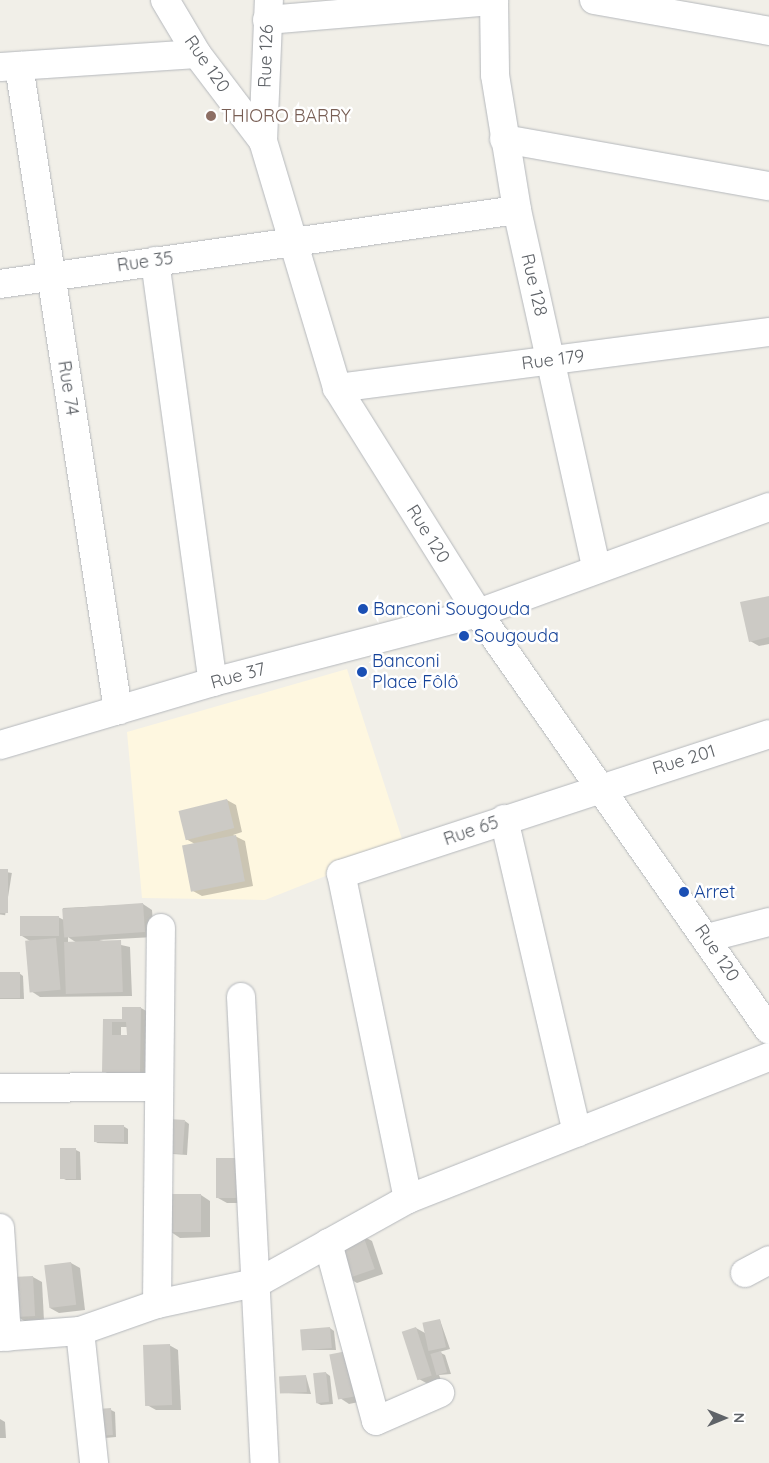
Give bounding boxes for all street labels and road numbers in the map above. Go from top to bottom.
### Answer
street label: Rue 126 [254,24,278,88]
street label: Rue 120 [180,31,234,97]
street label: Rue 35 [116,247,174,277]
street label: Rue 128 [516,252,552,318]
street label: Rue 179 [520,345,586,375]
street label: Rue 74 [53,359,83,417]
street label: Rue 120 [402,501,454,567]
street label: Rue 37 [208,658,268,694]
street label: Rue 201 [650,740,718,780]
street label: Rue 65 [441,812,501,850]
street label: Rue 120 [690,920,744,986]

